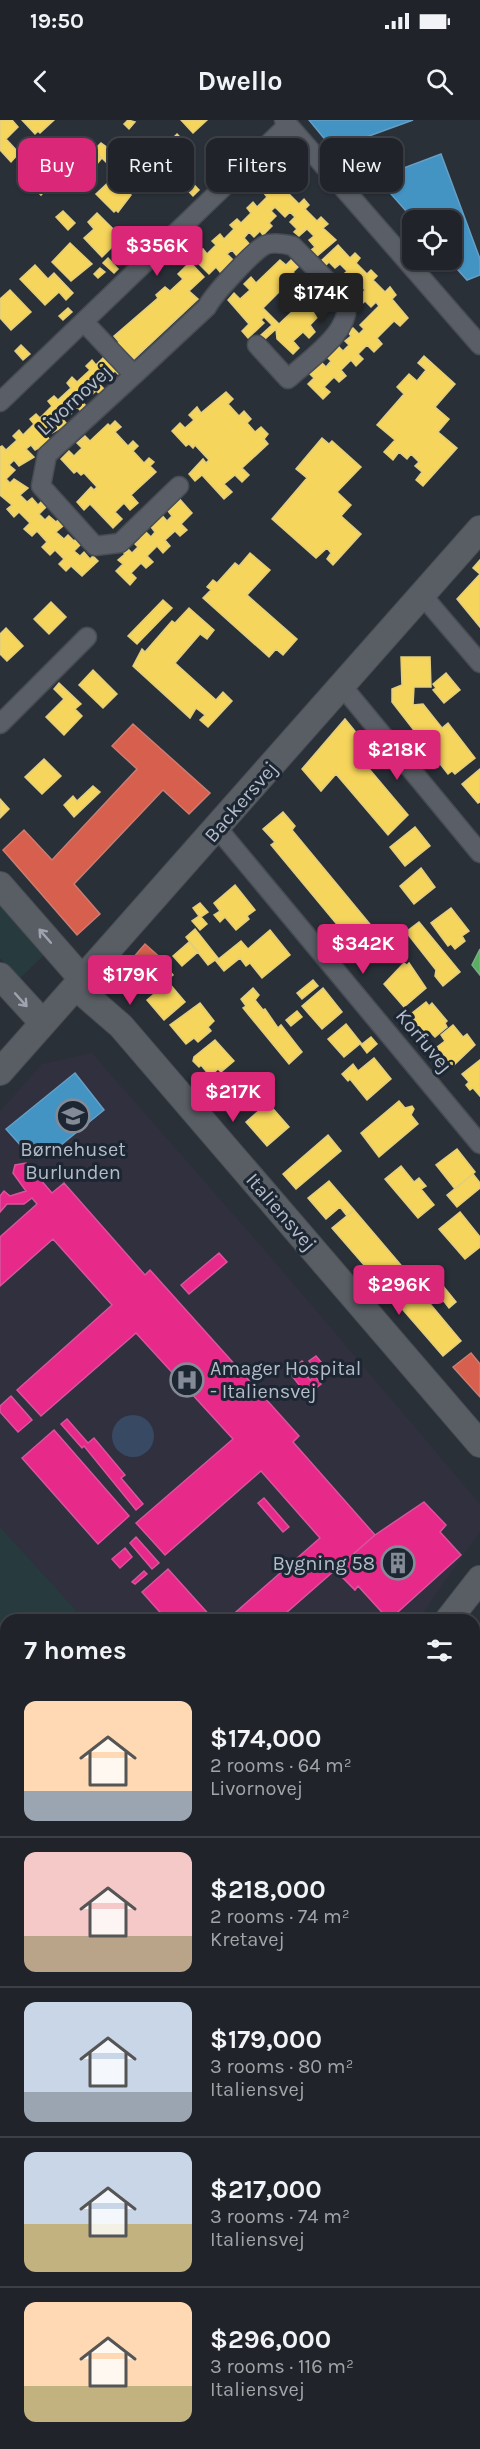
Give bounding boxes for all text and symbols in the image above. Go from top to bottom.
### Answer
text: 19:50 [30,8,84,34]
icon: back [24,65,57,98]
text: Dwello [197,65,283,97]
icon: search [423,65,456,98]
chip: Buy [18,138,96,192]
chip: Rent [108,138,194,192]
chip: Filters [206,138,308,192]
chip: New [320,138,403,192]
map controls [402,210,462,270]
button: locate [402,210,462,270]
pin: $356K [115,226,199,277]
text: $356K [125,234,189,257]
pin: $174K [279,273,363,324]
text: $174K [293,281,349,304]
street label: Livornovej [32,360,116,440]
pin: $218K [355,730,439,781]
text: $218K [367,738,427,761]
street label: Backersvej [200,757,282,847]
pin: $342K [321,924,405,975]
one-way arrow [38,928,51,944]
text: $342K [331,932,395,955]
pin: $179K [88,955,172,1006]
text: $179K [102,963,158,986]
one-way arrow [14,992,28,1007]
street label: Korfuvej [391,1005,457,1077]
pin: $217K [191,1072,275,1123]
text: $217K [205,1080,261,1103]
school or university icon: Børnehuset Burlunden [55,1098,91,1134]
place label: Børnehuset Burlunden [20,1138,126,1184]
street label: Italiensvej [241,1169,321,1255]
pin: $296K [357,1265,441,1316]
text: $296K [367,1273,431,1296]
place label: Amager Hospital - Italiensvej [210,1357,361,1403]
hospital icon: Amager Hospital - Italiensvej [169,1362,205,1398]
building icon: Bygning 58 [380,1545,416,1581]
place label: Bygning 58 [272,1552,375,1575]
icon: filters [423,1634,456,1667]
text: 7 homes [24,1635,127,1666]
text: $174,000 [210,1723,322,1754]
icon: home [72,1725,144,1797]
text: 2 rooms · 64 m² [210,1754,352,1777]
text: Livornovej [210,1777,303,1800]
text: $218,000 [210,1874,326,1905]
icon: home [72,1876,144,1948]
text: 2 rooms · 74 m² [210,1905,350,1928]
text: Kretavej [210,1928,285,1951]
text: $179,000 [210,2024,322,2055]
icon: home [72,2026,144,2098]
text: 3 rooms · 80 m² [210,2055,354,2078]
text: Italiensvej [210,2078,305,2101]
text: $217,000 [210,2174,322,2205]
icon: home [72,2176,144,2248]
text: 3 rooms · 74 m² [210,2205,350,2228]
text: Italiensvej [210,2228,305,2251]
text: $296,000 [210,2324,331,2355]
icon: home [72,2326,144,2398]
text: 3 rooms · 116 m² [210,2355,354,2378]
text: Italiensvej [210,2378,305,2401]

